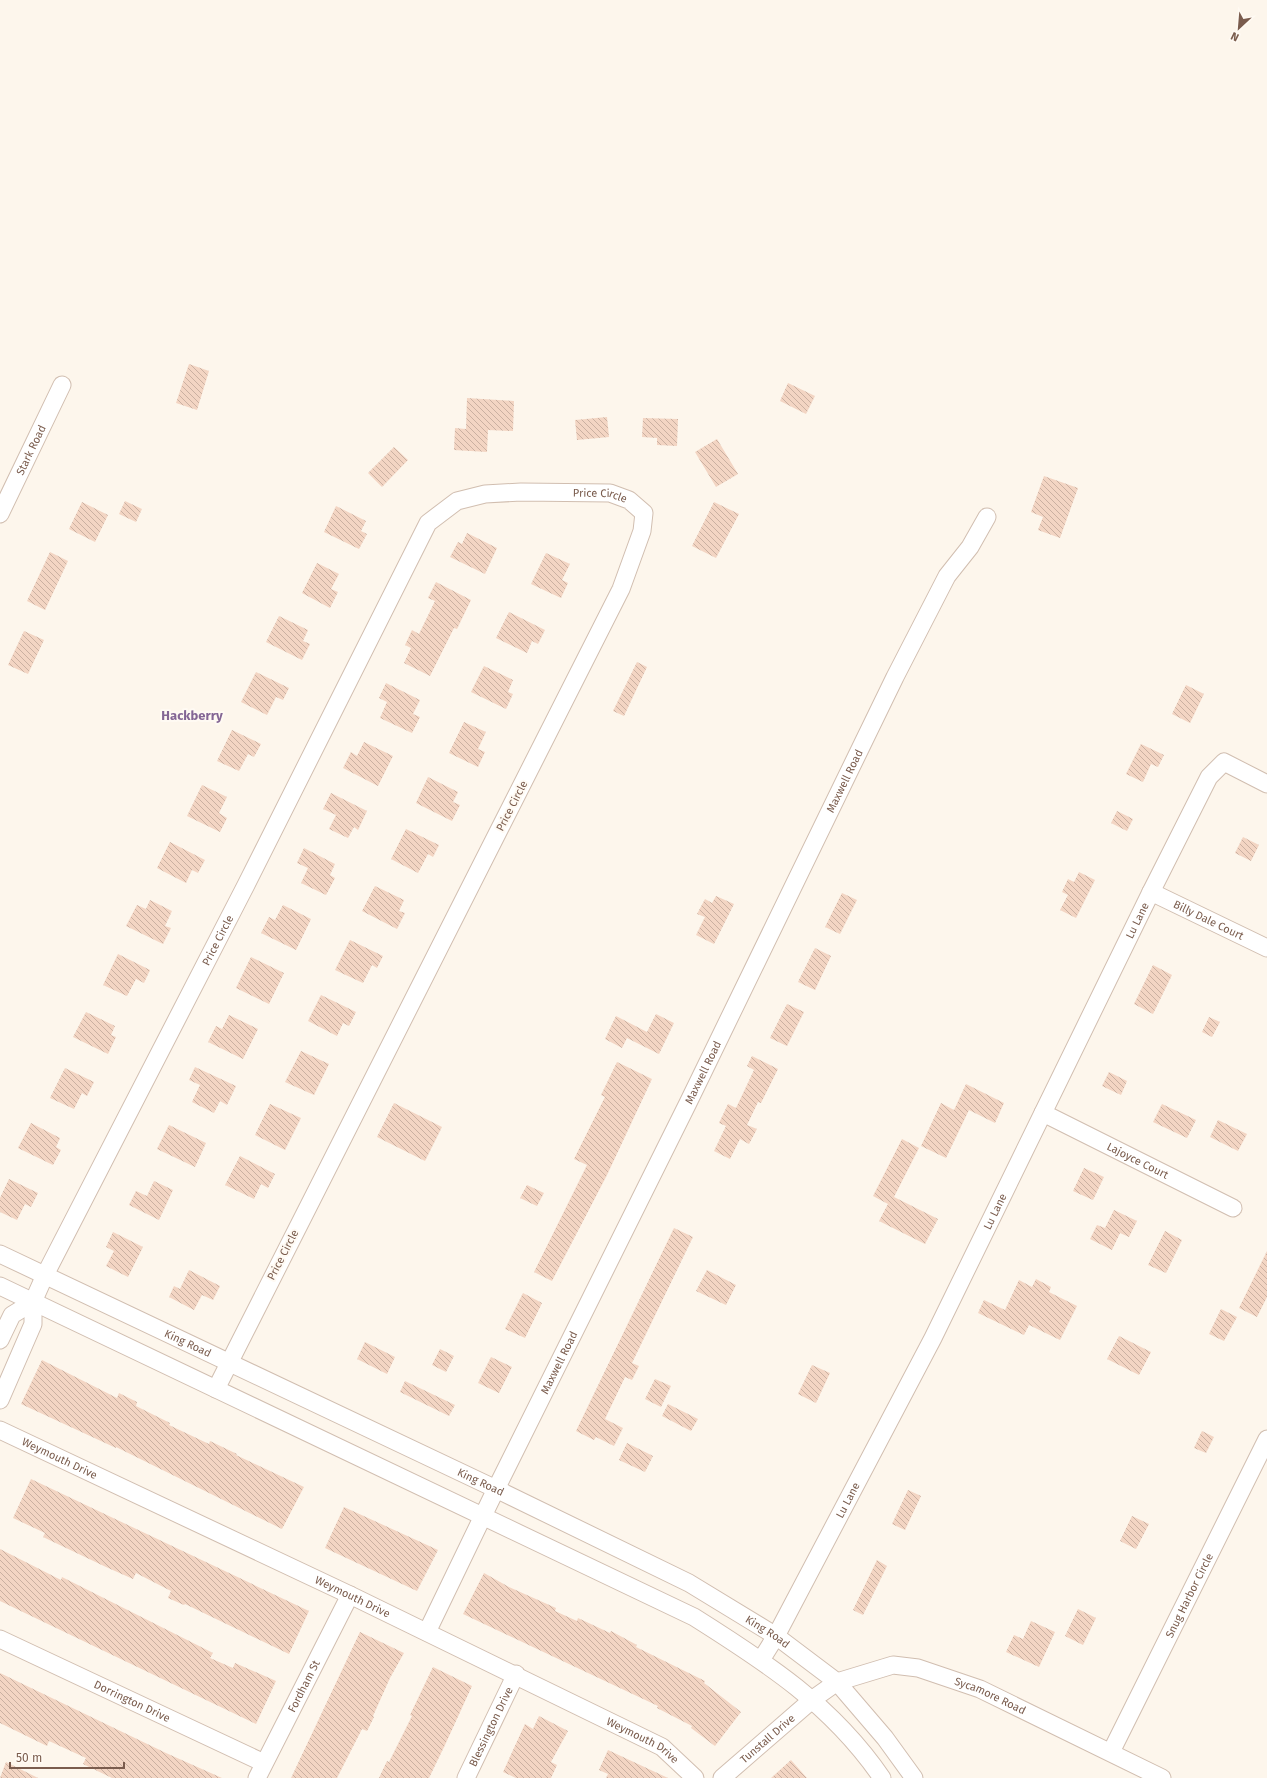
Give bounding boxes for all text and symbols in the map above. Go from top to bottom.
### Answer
north arrow [1219,8,1259,48]
text: N [1229,29,1241,44]
street label: Stark Road [13,423,48,477]
street label: Price Circle [573,486,629,505]
district label: Hackberry [161,708,223,723]
street label: Maxwell Road [824,747,865,815]
street label: Price Circle [494,779,530,833]
street label: Billy Dale Court [1171,897,1246,942]
street label: Lu Lane [1123,900,1151,940]
street label: Price Circle [199,913,236,968]
street label: Maxwell Road [682,1039,724,1106]
street label: Lajoyce Court [1105,1140,1171,1181]
street label: Lu Lane [981,1191,1009,1232]
street label: Price Circle [265,1228,301,1282]
street label: King Road [163,1326,213,1360]
street label: Maxwell Road [538,1329,580,1396]
street label: Weymouth Drive [20,1435,99,1481]
street label: King Road [455,1465,506,1498]
street label: Lu Lane [833,1480,862,1520]
street label: Snug Harbor Circle [1162,1551,1216,1640]
street label: Weymouth Drive [313,1573,392,1620]
street label: King Road [743,1613,792,1651]
street label: Fordham St [285,1658,322,1714]
street label: Sycamore Road [953,1674,1028,1717]
street label: Dorrington Drive [92,1678,172,1725]
street label: Blessington Drive [466,1685,515,1769]
street label: Tunstall Drive [737,1711,797,1766]
street label: Weymouth Drive [604,1714,682,1766]
scale bar [10,1744,124,1770]
text: 50 m [16,1751,42,1765]

